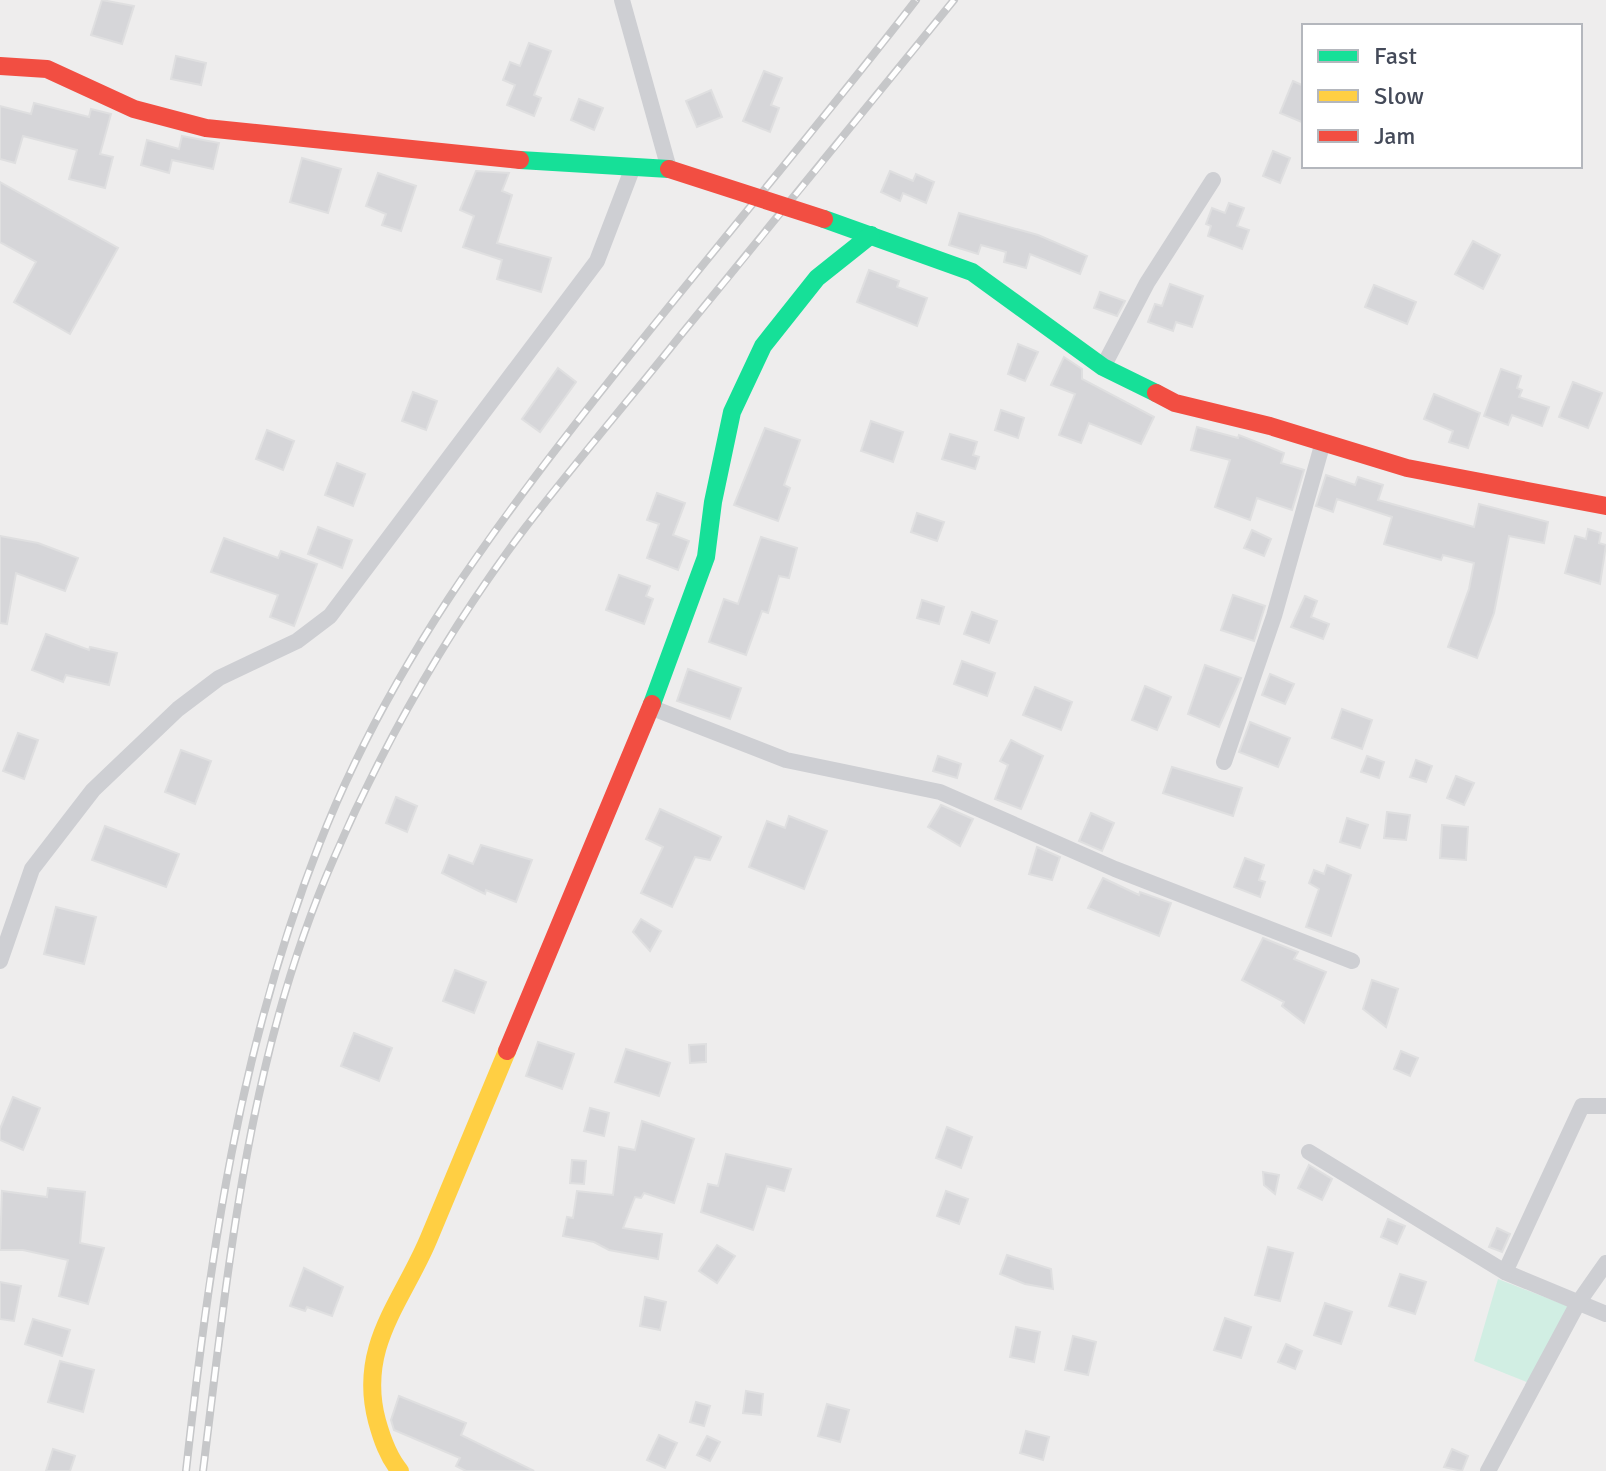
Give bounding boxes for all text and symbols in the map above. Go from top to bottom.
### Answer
legend [1302,24,1582,168]
text: Fast [1374,41,1417,71]
text: Slow [1374,81,1424,111]
text: Jam [1374,121,1415,151]

